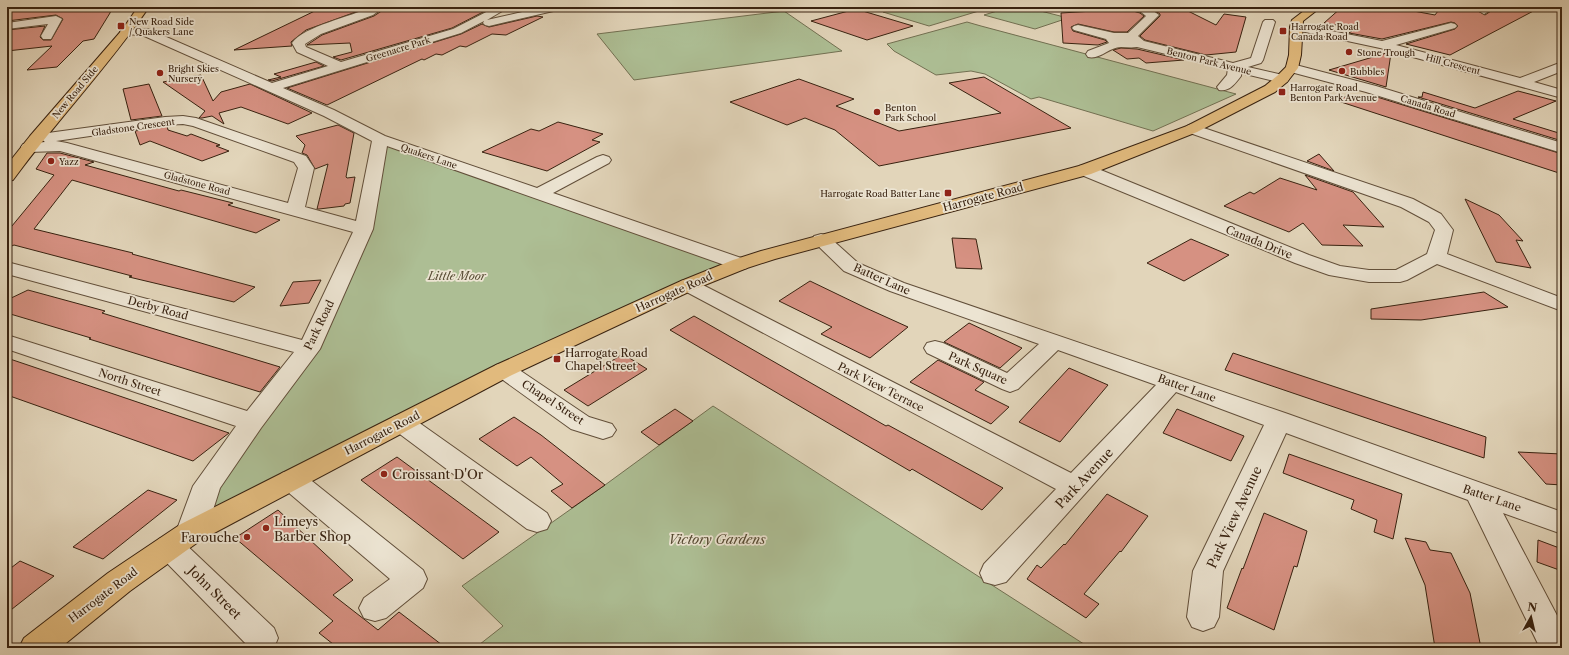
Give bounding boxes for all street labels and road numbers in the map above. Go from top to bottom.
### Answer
street label: Greenacre Park [364,34,432,64]
street label: Benton Park Avenue [1165,45,1253,77]
street label: Hill Crescent [1424,51,1482,77]
street label: New Road Side [50,64,100,120]
street label: Canada Road [1399,92,1457,120]
street label: Gladstone Crescent [91,116,176,138]
street label: Quakers Lane [399,141,459,171]
street label: Gladstone Road [163,169,232,197]
street label: Harrogate Road [941,179,1025,214]
street label: Canada Drive [1224,222,1294,262]
street label: Batter Lane [851,260,913,298]
street label: Harrogate Road [633,269,715,315]
street label: Derby Road [126,293,190,323]
street label: Park Road [301,297,337,352]
street label: Park Square [946,349,1010,387]
street label: Park View Terrace [835,359,927,415]
street label: North Street [97,365,163,399]
street label: Batter Lane [1156,371,1218,405]
street label: Chapel Street [519,377,587,427]
street label: Harrogate Road [342,408,422,458]
street label: Park Avenue [1052,444,1116,512]
street label: Park View Avenue [1203,463,1265,571]
street label: Batter Lane [1461,481,1523,515]
street label: John Street [184,561,245,622]
street label: Harrogate Road [66,564,140,625]

